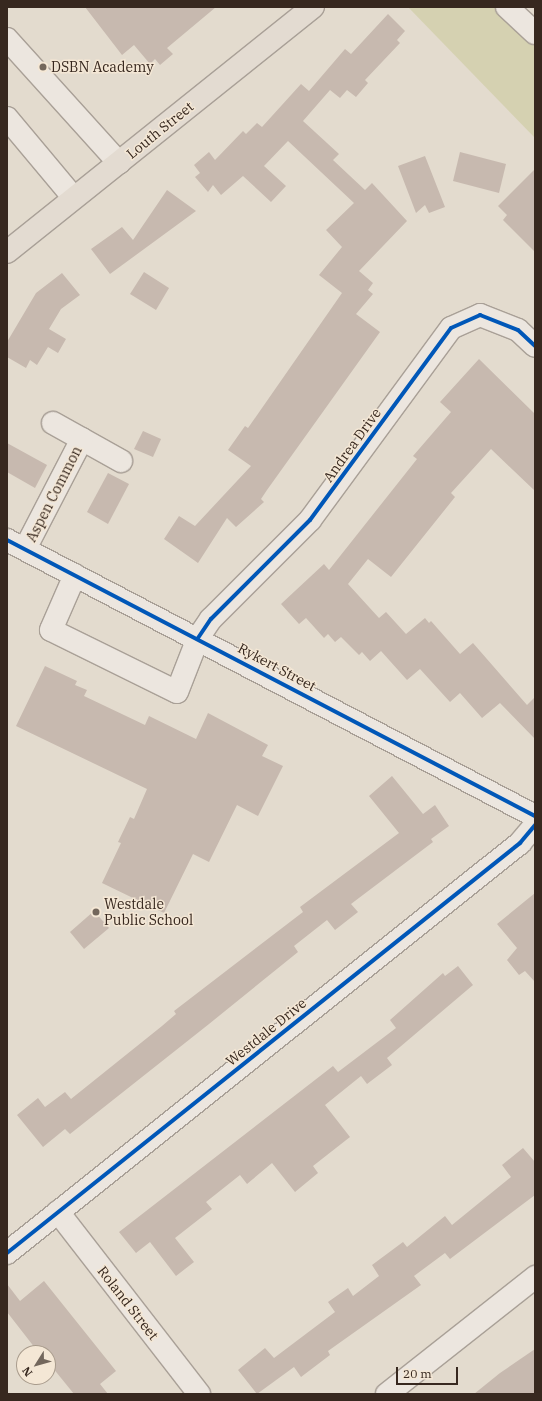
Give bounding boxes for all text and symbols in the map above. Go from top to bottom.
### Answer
place label: DSBN Academy [51,59,154,75]
marker: DSBN Academy [38,62,48,72]
street label: Louth Street [123,98,197,162]
street label: Andrea Drive [320,405,384,485]
street label: Aspen Common [23,443,85,545]
street label: Rykert Street [235,639,319,695]
place label: Westdale Public School [104,896,193,928]
marker: Westdale Public School [91,907,101,917]
street label: Westdale Drive [222,994,310,1070]
street label: Roland Street [94,1263,162,1343]
north arrow [16,1345,56,1385]
scale bar [398,1359,460,1385]
text: N [19,1364,35,1379]
text: 20 m [403,1366,432,1381]

